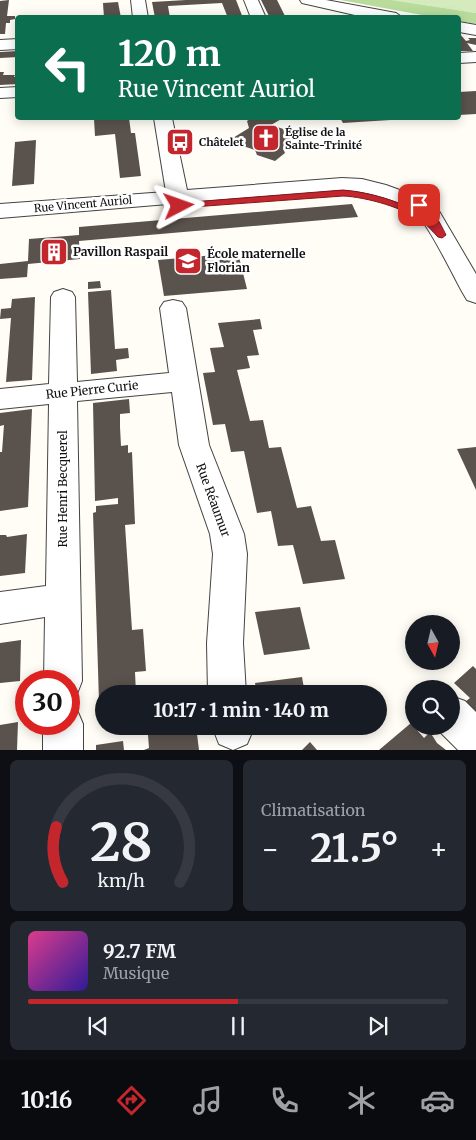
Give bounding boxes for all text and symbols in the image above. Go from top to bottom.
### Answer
text: 120 m [118,32,221,76]
icon: left [35,35,100,100]
text: Rue Vincent Auriol [118,75,315,103]
church icon: Église de la Sainte-Trinité [251,123,281,153]
place label: Église de la Sainte-Trinité [285,125,362,152]
bus stop icon: Châtelet [165,127,195,157]
place label: Châtelet [199,135,244,149]
position arrow [152,179,204,231]
pin [398,184,440,226]
icon: arrive [405,191,433,219]
street label: Rue Vincent Auriol [33,193,133,215]
building icon: Pavillon Raspail [39,237,69,267]
place label: Pavillon Raspail [73,244,168,259]
place label: École maternelle Florian [207,245,306,275]
school or university icon: École maternelle Florian [173,246,203,276]
street label: Rue Pierre Curie [45,377,139,402]
street label: Rue Henri Becquerel [55,430,70,548]
street label: Rue Réaumur [193,461,234,539]
north arrow [405,615,460,670]
map controls [405,615,460,735]
speed limit sign: 30 [15,670,80,735]
button: search [405,680,460,735]
text: 10:17 · 1 min · 140 m [153,698,329,722]
text: Climatisation [261,800,365,820]
text: 28 [90,810,153,875]
text: 21.5° [310,825,399,872]
text: − [261,831,280,867]
text: + [429,831,448,867]
text: km/h [98,869,145,892]
text: 92.7 FM [103,939,176,963]
text: Musique [103,963,169,983]
icon: previous [84,1012,112,1040]
icon: pause [224,1012,252,1040]
icon: next [364,1012,392,1040]
icon: directions [114,1083,149,1118]
icon: music [190,1083,225,1118]
icon: phone [267,1083,302,1118]
icon: climate [344,1083,379,1118]
icon: car [420,1083,455,1118]
text: 10:16 [21,1086,72,1114]

